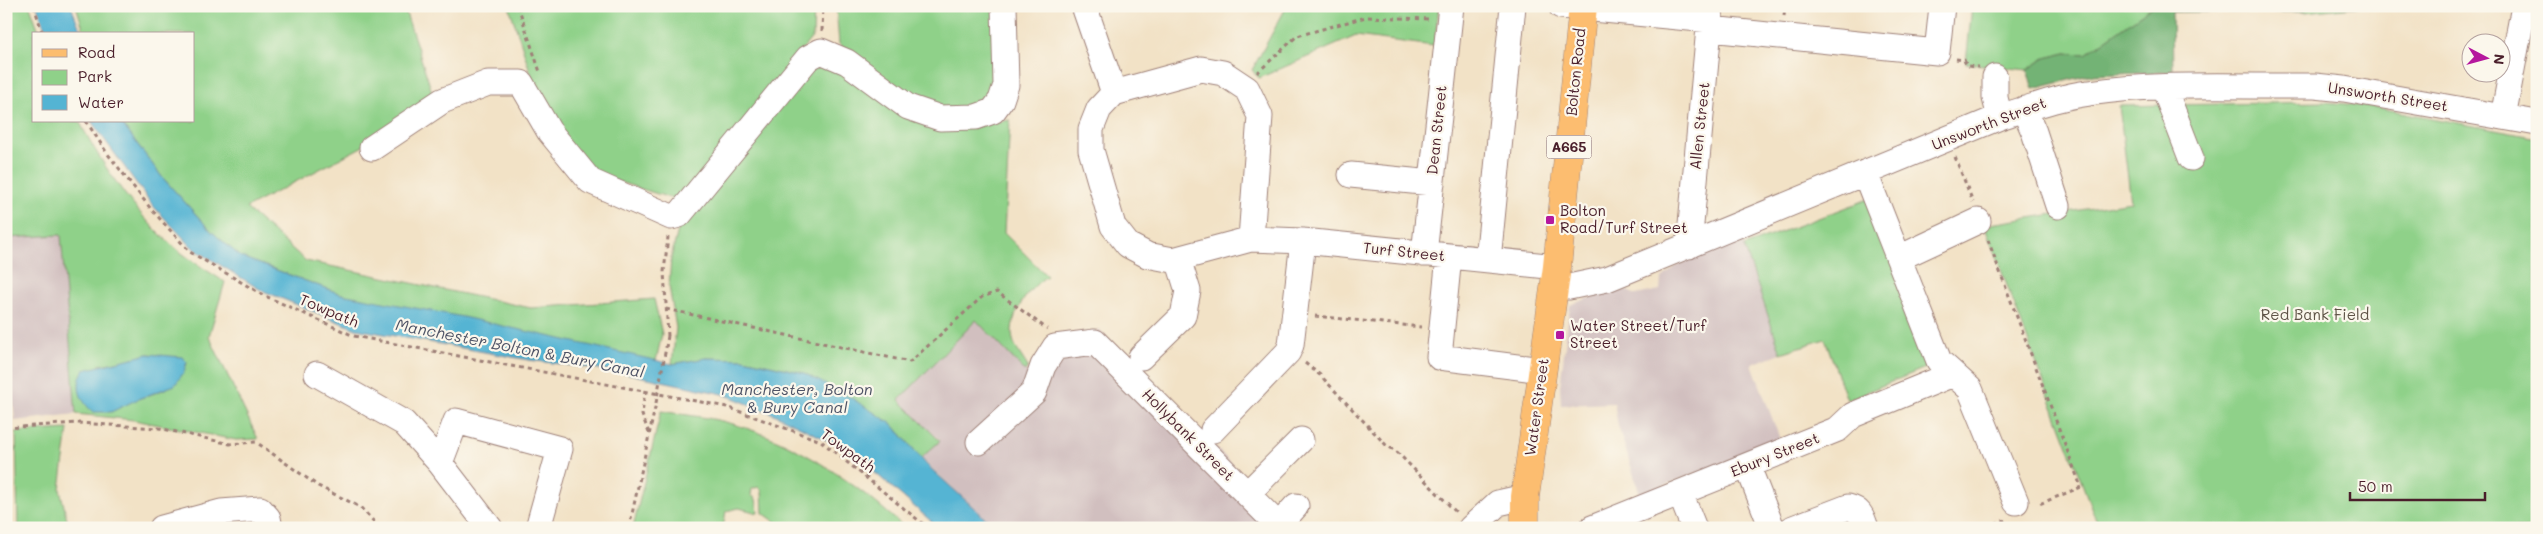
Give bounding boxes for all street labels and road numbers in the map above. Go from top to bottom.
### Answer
street label: Bolton Road [1560,27,1590,117]
street label: Unsworth Street [2327,77,2450,115]
street label: Allen Street [1684,81,1714,171]
street label: Dean Street [1421,84,1451,176]
street label: Unsworth Street [1928,92,2049,154]
road number: A665 [1546,136,1592,158]
street label: Turf Street [1362,237,1446,265]
street label: Towpath [297,289,362,332]
street label: Water Street [1519,357,1553,457]
street label: Hollybank Street [1138,384,1239,485]
street label: Towpath [817,424,880,477]
street label: Ebury Street [1727,427,1822,481]

